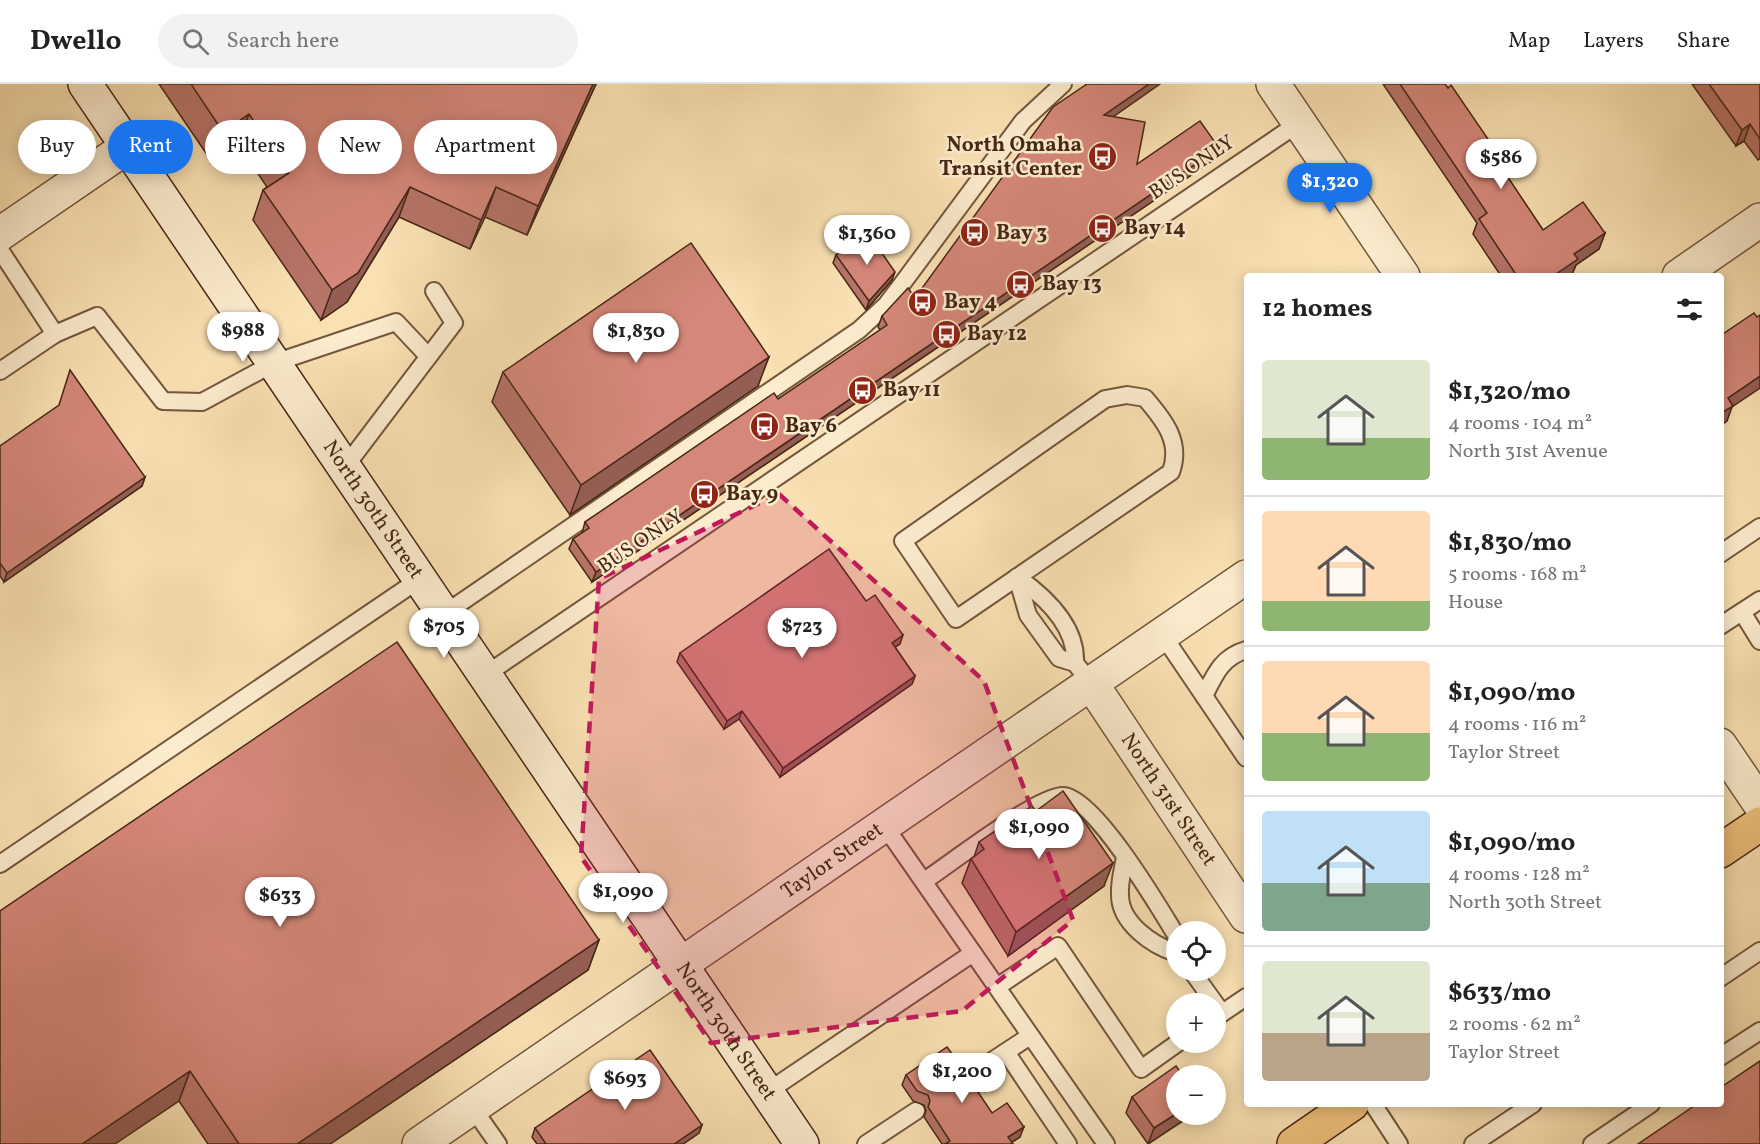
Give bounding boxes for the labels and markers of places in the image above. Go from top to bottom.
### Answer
place label: North Omaha Transit Center [939,131,1082,184]
pin: $586 [1465,139,1537,190]
bus stop icon: North Omaha Transit Center [1087,141,1119,173]
pin: $1,320 [1281,163,1379,214]
bus stop icon: Bay 14 [1087,212,1119,244]
place label: Bay 14 [1124,214,1186,243]
pin: $1,360 [818,215,916,266]
bus stop icon: Bay 3 [959,217,991,249]
place label: Bay 3 [996,219,1047,248]
bus stop icon: Bay 13 [1005,268,1037,300]
place label: Bay 13 [1042,270,1102,299]
bus stop icon: Bay 4 [907,286,939,318]
place label: Bay 4 [944,288,998,317]
pin: $988 [207,312,279,363]
pin: $1,830 [587,313,685,364]
bus stop icon: Bay 12 [930,318,962,350]
place label: Bay 12 [967,320,1027,349]
bus stop icon: Bay 11 [846,374,878,406]
place label: Bay 11 [883,376,940,405]
bus stop icon: Bay 6 [748,410,780,442]
place label: Bay 6 [785,412,837,441]
bus stop icon: Bay 9 [689,478,721,510]
place label: Bay 9 [726,480,778,509]
pin: $705 [408,608,480,659]
pin: $723 [766,608,838,659]
pin: $1,090 [990,809,1088,860]
pin: $1,090 [574,873,672,924]
pin: $633 [244,877,316,928]
pin: $1,200 [913,1053,1011,1104]
pin: $693 [589,1060,661,1111]

